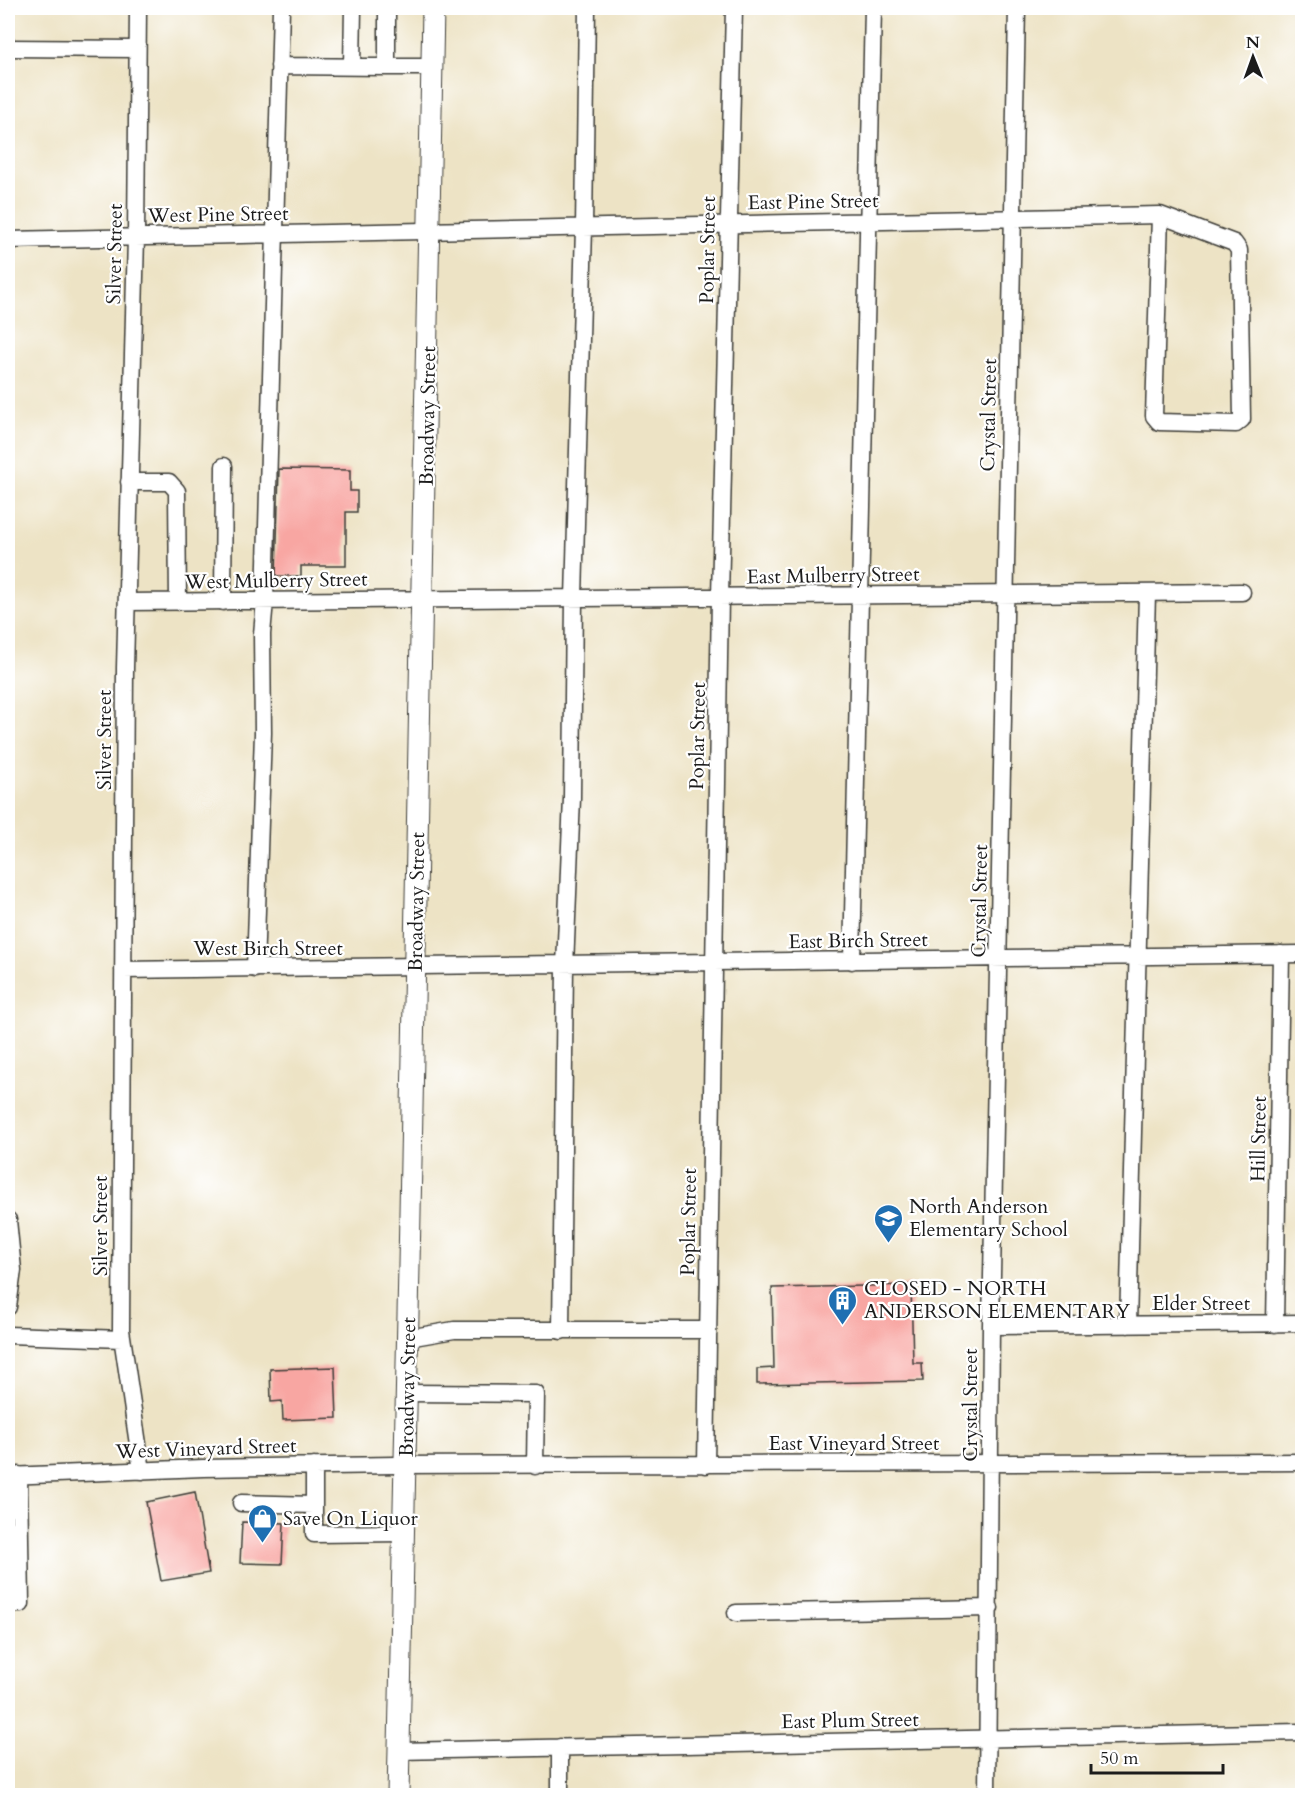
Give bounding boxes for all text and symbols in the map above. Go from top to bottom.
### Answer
north arrow [1223,27,1283,87]
text: N [1246,32,1260,54]
street label: East Pine Street [747,187,879,216]
street label: Poplar Street [693,195,722,304]
street label: West Pine Street [146,200,289,229]
street label: Silver Street [100,203,129,305]
street label: Broadway Street [413,345,442,486]
street label: Crystal Street [974,357,1003,472]
street label: East Mulberry Street [746,560,920,591]
street label: West Mulberry Street [183,565,368,596]
street label: Poplar Street [683,681,712,790]
street label: Silver Street [91,689,118,790]
street label: Broadway Street [402,831,431,972]
street label: Crystal Street [965,843,994,958]
street label: East Birch Street [788,926,929,955]
street label: West Birch Street [192,935,344,962]
street label: Hill Street [1244,1095,1273,1182]
street label: Poplar Street [674,1167,703,1276]
street label: Silver Street [87,1175,114,1276]
place label: North Anderson Elementary School [909,1193,1068,1243]
school or university icon: North Anderson Elementary School [872,1202,904,1244]
place label: CLOSED - NORTH ANDERSON ELEMENTARY [864,1275,1130,1325]
building icon: CLOSED - NORTH ANDERSON ELEMENTARY [827,1284,859,1326]
street label: Elder Street [1152,1290,1251,1317]
street label: Broadway Street [393,1316,422,1457]
street label: Crystal Street [957,1348,984,1462]
street label: East Vineyard Street [769,1430,940,1457]
street label: West Vineyard Street [114,1432,298,1465]
shop icon: Save On Liquor [246,1502,278,1544]
place label: Save On Liquor [283,1505,418,1532]
street label: East Plum Street [781,1706,920,1735]
scale bar [1091,1737,1223,1775]
text: 50 m [1100,1746,1139,1771]

